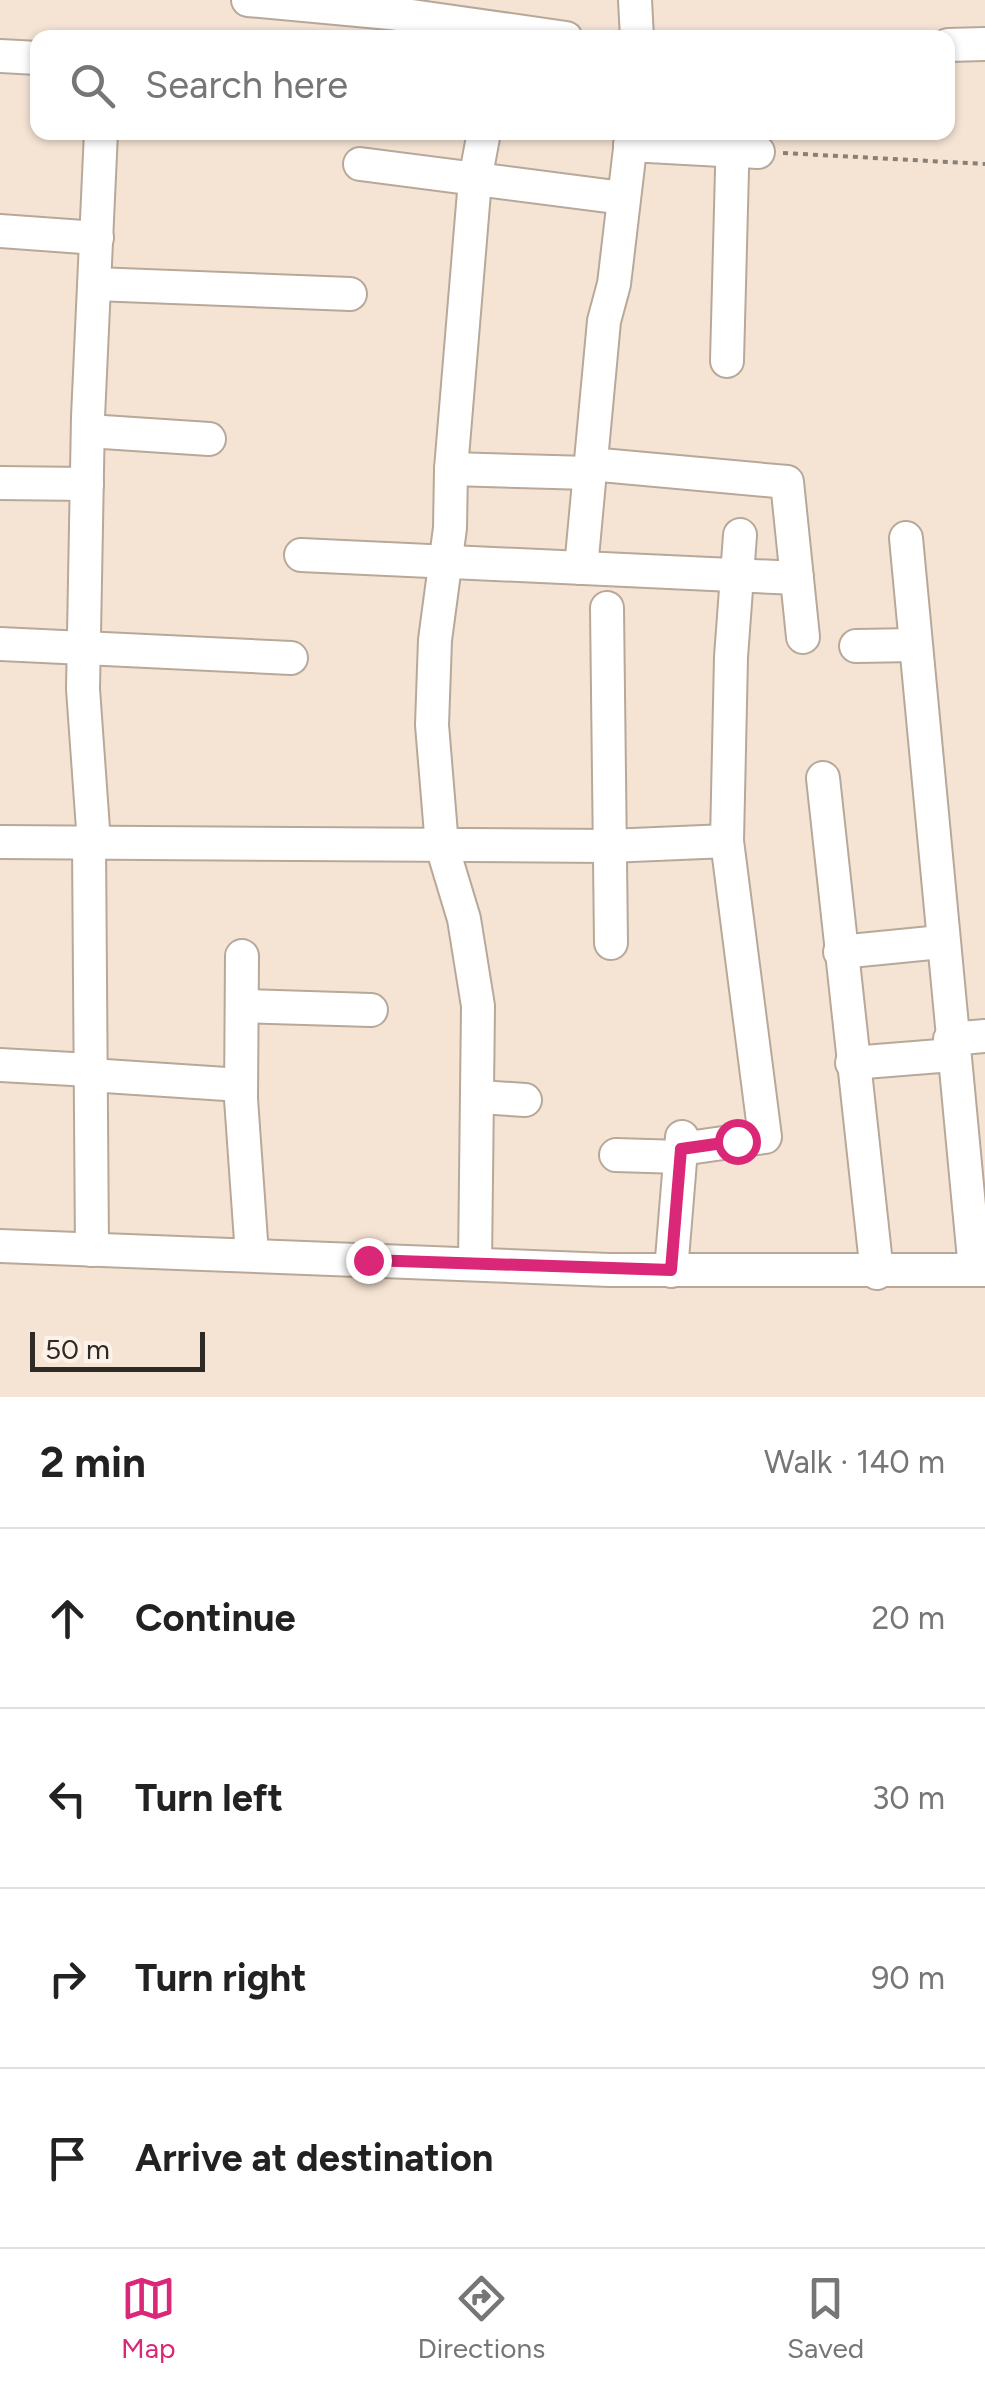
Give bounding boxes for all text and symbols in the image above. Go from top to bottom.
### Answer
search box [30,30,955,140]
icon: search [65,58,120,113]
text: Search here [145,62,348,108]
route start [715,1119,761,1165]
route end [346,1238,392,1284]
scale bar [30,1327,205,1372]
text: 50 m [45,1332,110,1366]
text: 2 min [40,1437,146,1488]
text: Walk · 140 m [764,1443,945,1481]
icon: ahead [40,1591,95,1646]
text: Continue [135,1595,296,1641]
text: 20 m [871,1599,945,1637]
icon: left [40,1771,95,1826]
text: Turn left [135,1775,283,1821]
text: 30 m [872,1779,945,1817]
icon: right [40,1951,95,2006]
text: Turn right [135,1955,307,2001]
text: 90 m [871,1959,945,1997]
icon: arrive [40,2131,95,2186]
text: Arrive at destination [135,2135,493,2181]
tab: Map [121,2271,176,2365]
tab: Directions [418,2271,545,2365]
tab: Saved [787,2271,864,2365]

